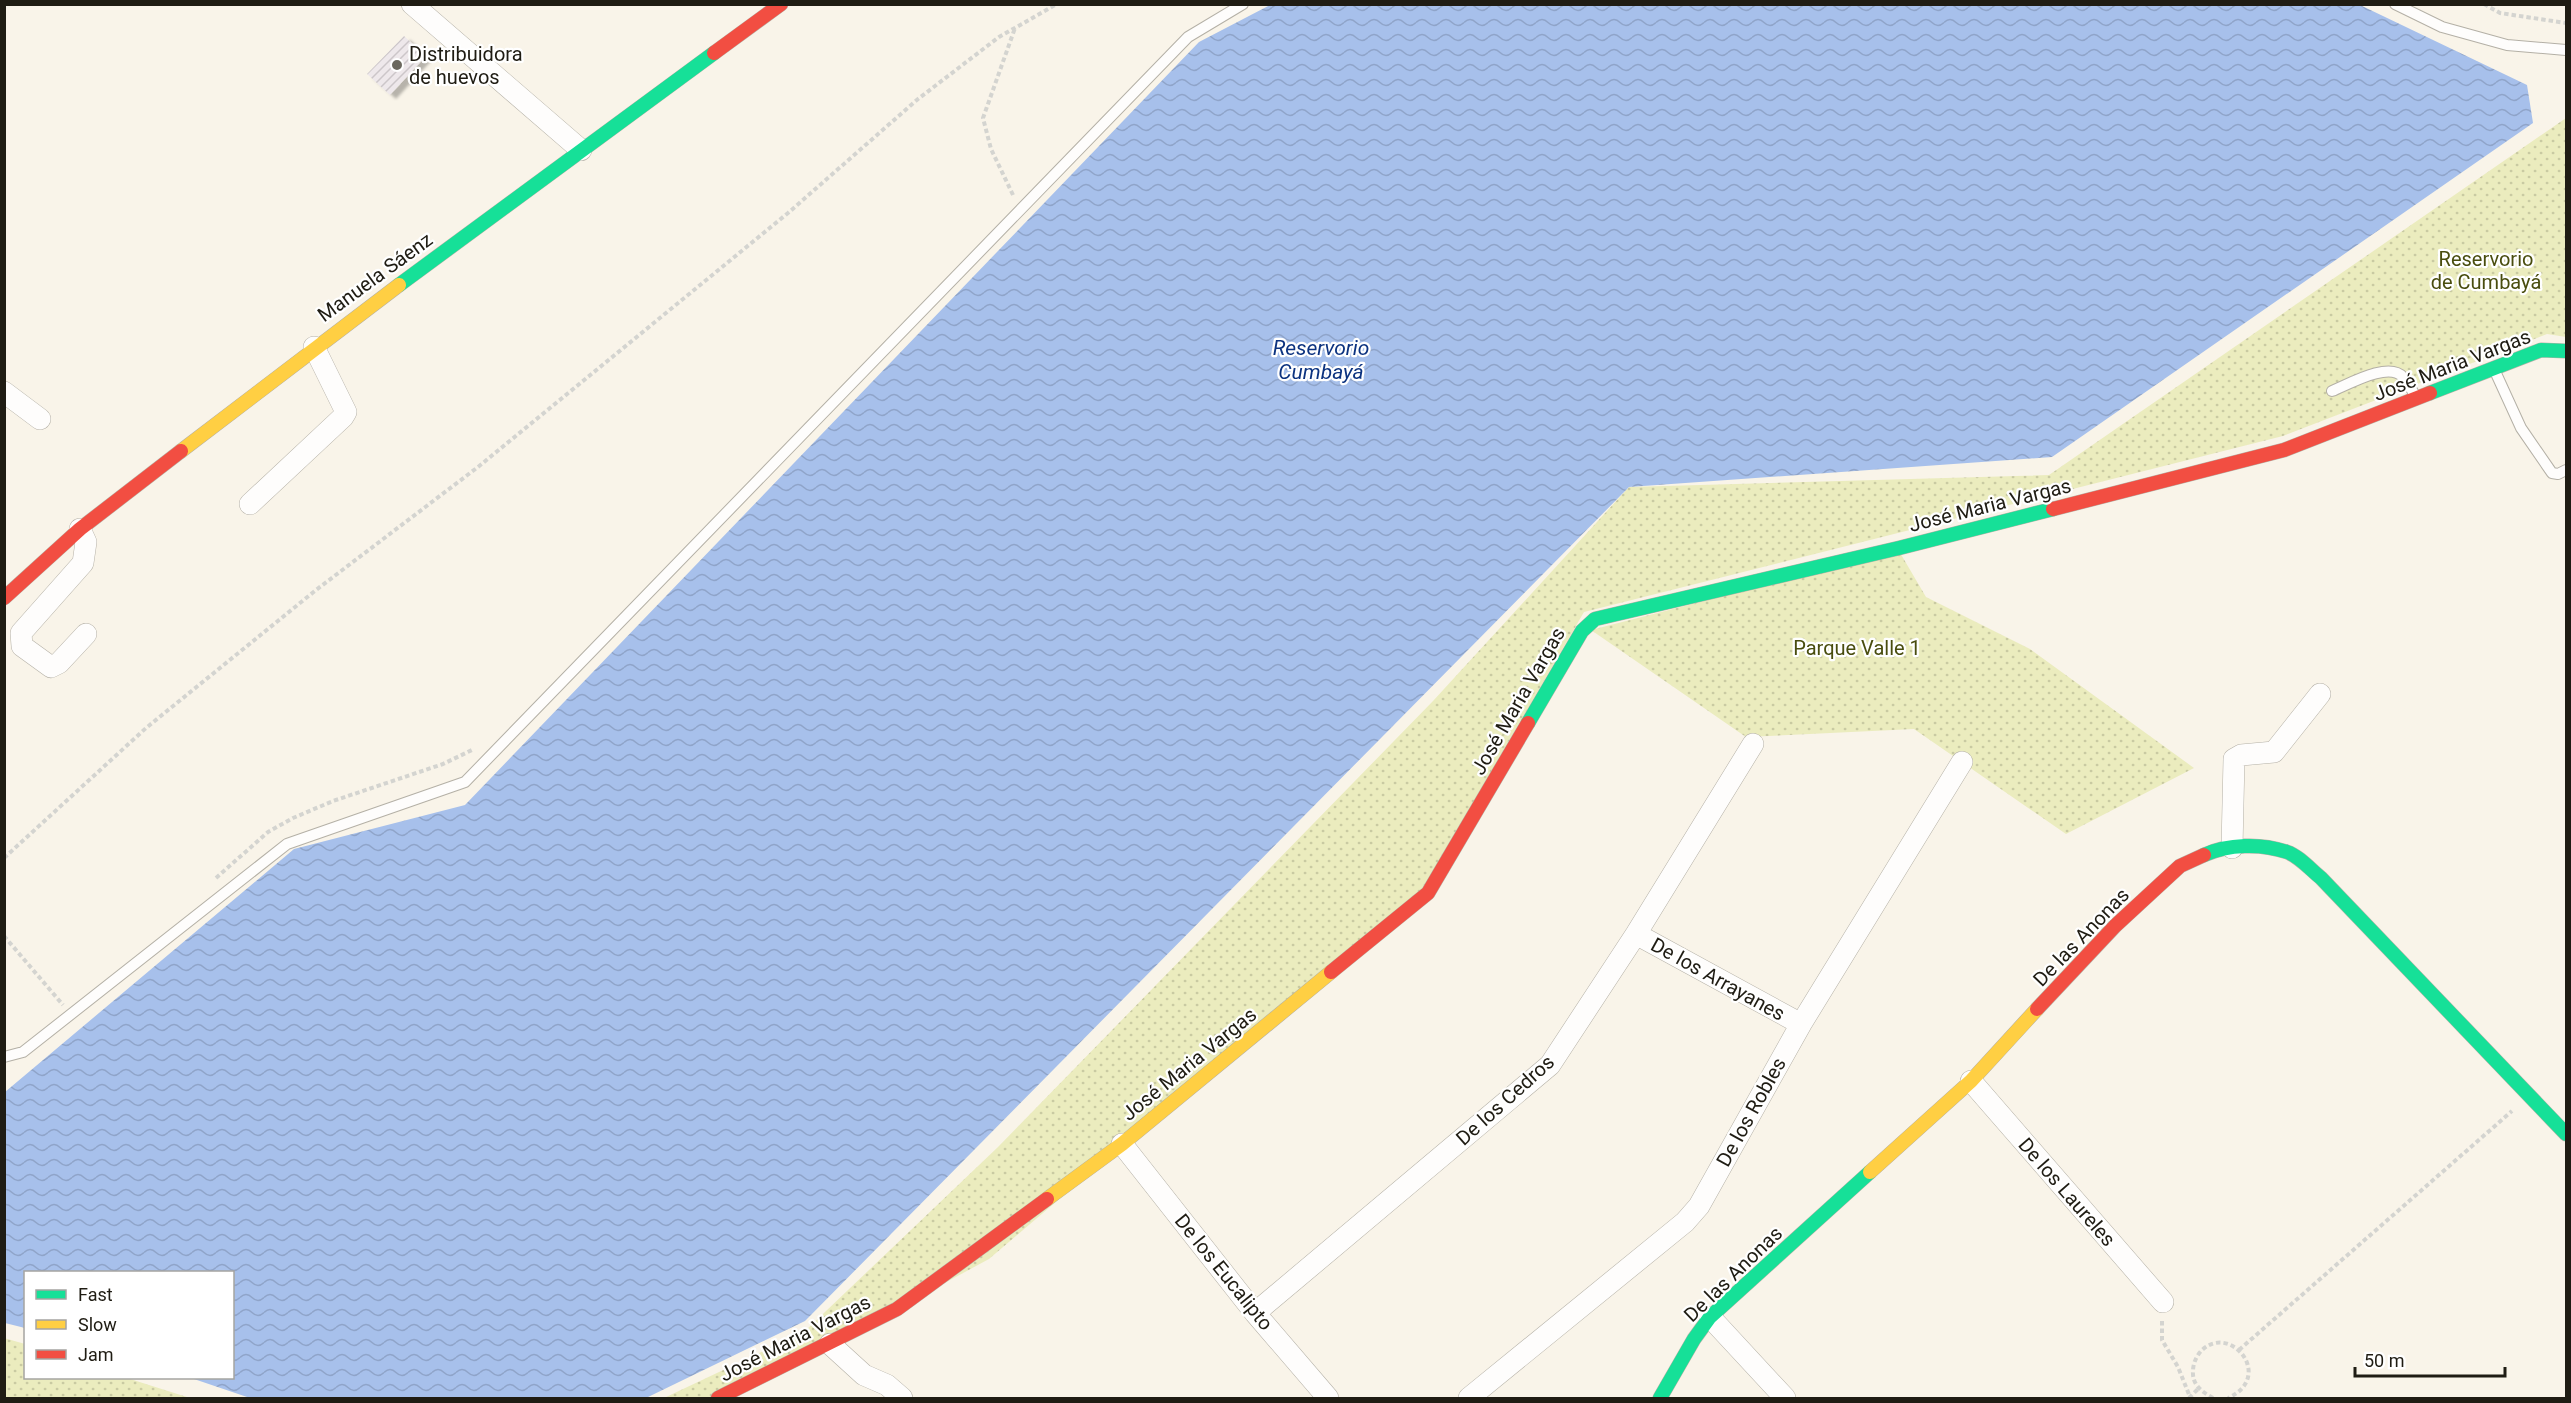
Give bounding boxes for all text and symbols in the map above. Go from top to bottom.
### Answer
place label: Distribuidora de huevos [409,42,523,89]
marker: Distribuidora de huevos [390,58,404,72]
street label: Manuela Sáenz [313,227,437,327]
park label: Reservorio de Cumbayá [2431,247,2541,294]
street label: José Maria Vargas [2370,324,2534,406]
water label: Reservorio Cumbayá [1273,336,1369,384]
street label: José Maria Vargas [1906,473,2074,537]
street label: José Maria Vargas [1466,623,1570,779]
park label: Parque Valle 1 [1793,636,1921,660]
street label: De las Anonas [2028,883,2134,991]
street label: De los Arrayanes [1647,932,1789,1026]
street label: José Maria Vargas [1117,1002,1261,1126]
street label: De los Cedros [1451,1050,1559,1150]
street label: De los Robles [1711,1053,1791,1171]
street label: De los Laureles [2013,1133,2121,1251]
street label: De los Eucalipto [1170,1209,1278,1335]
street label: De las Anonas [1679,1221,1787,1327]
legend [24,1271,234,1379]
text: Fast [78,1284,113,1305]
street label: José Maria Vargas [715,1290,875,1386]
text: Slow [78,1314,117,1335]
scale bar [2355,1340,2505,1378]
text: Jam [78,1344,114,1365]
text: 50 m [2364,1350,2404,1371]

